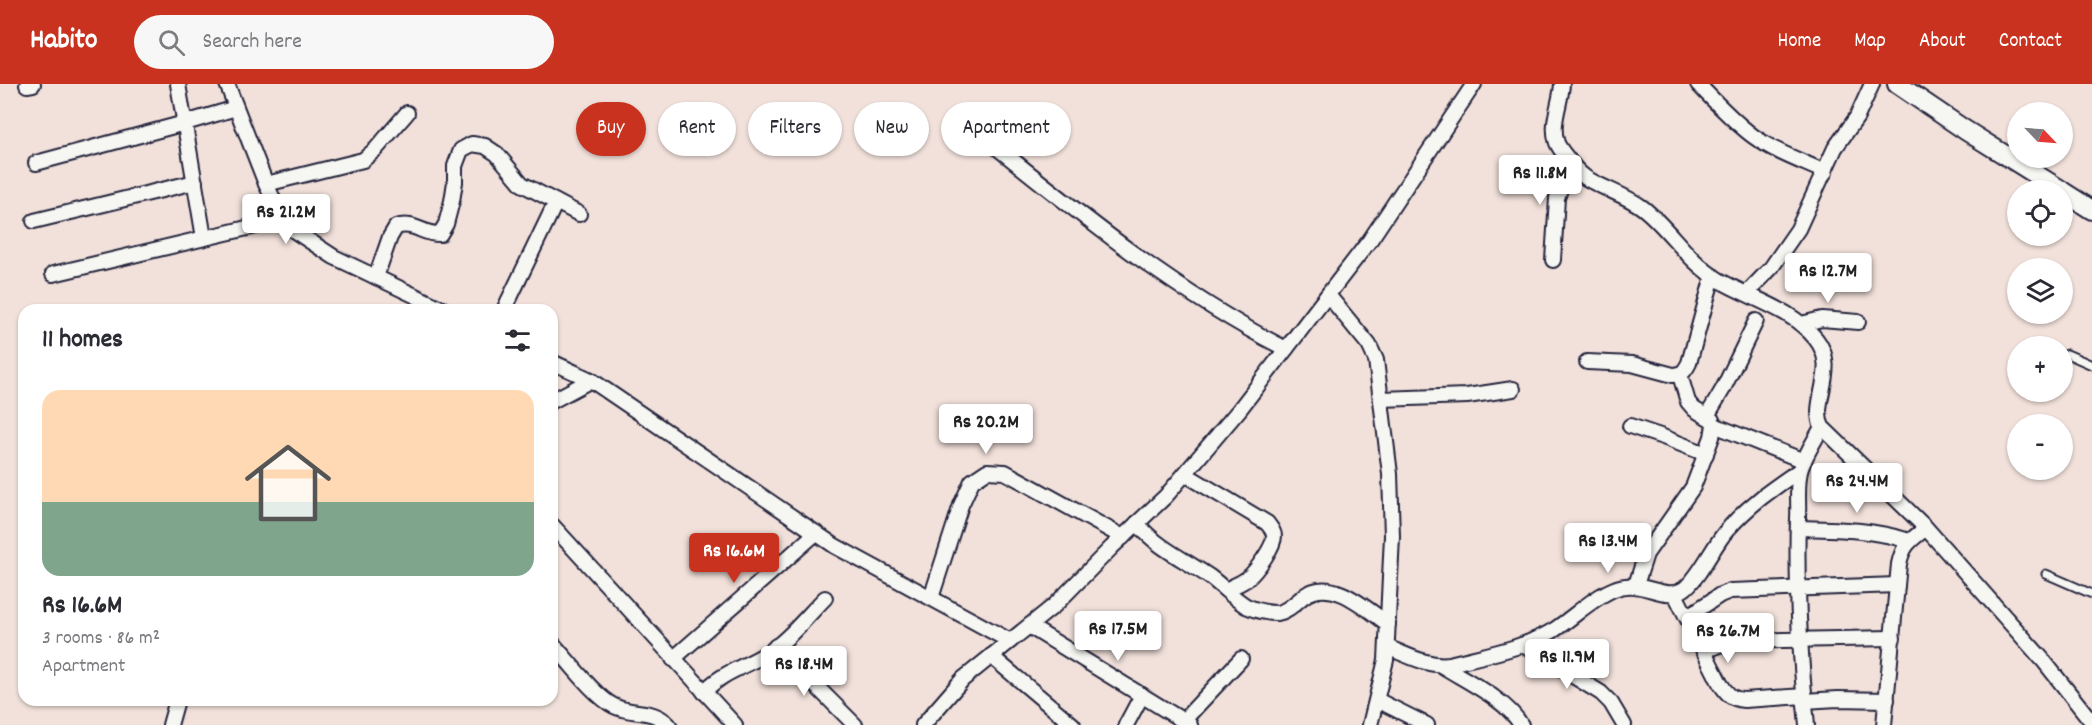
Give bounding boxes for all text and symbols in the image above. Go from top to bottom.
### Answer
search box [134,15,554,69]
text: Habito [30,22,98,62]
icon: search [155,26,188,59]
text: Search here [203,27,302,58]
text: Home [1777,27,1821,57]
text: Map [1854,27,1886,57]
text: About [1919,27,1966,57]
text: Contact [1999,27,2062,57]
chip: Buy [576,102,646,156]
chip: Rent [658,102,736,156]
chip: Filters [748,102,842,156]
chip: New [854,102,929,156]
chip: Apartment [941,102,1071,156]
north arrow [2007,102,2073,168]
map controls [2007,102,2073,480]
pin: Rs 11.8M [1478,155,1602,206]
text: Rs 11.8M [1513,160,1567,188]
button: locate [2007,180,2073,246]
pin: Rs 21.2M [224,194,348,245]
text: Rs 21.2M [256,199,316,227]
pin: Rs 12.7M [1766,253,1890,304]
text: Rs 12.7M [1799,258,1857,286]
button: layers [2007,258,2073,324]
text: 11 homes [42,322,123,359]
icon: filters [501,324,534,357]
button: + [2007,336,2073,402]
pin: Rs 20.2M [924,404,1048,455]
text: Rs 20.2M [953,409,1019,437]
button: − [2007,414,2073,480]
icon: home [234,429,342,537]
pin: Rs 24.4M [1795,463,1919,514]
text: Rs 24.4M [1825,468,1889,496]
pin: Rs 13.4M [1546,523,1670,574]
text: Rs 13.4M [1578,528,1638,556]
pin: Rs 16.6M [672,533,796,584]
text: Rs 16.6M [703,538,765,566]
text: Rs 16.6M [42,588,122,625]
pin: Rs 17.5M [1056,611,1180,662]
pin: Rs 26.7M [1666,613,1790,664]
text: Rs 17.5M [1088,616,1148,644]
text: Rs 26.7M [1696,618,1760,646]
text: 3 rooms · 86 m² [42,625,160,653]
pin: Rs 11.9M [1505,639,1629,690]
text: Rs 11.9M [1539,644,1595,672]
pin: Rs 18.4M [742,646,866,697]
text: Rs 18.4M [775,651,833,679]
text: Apartment [42,653,125,681]

